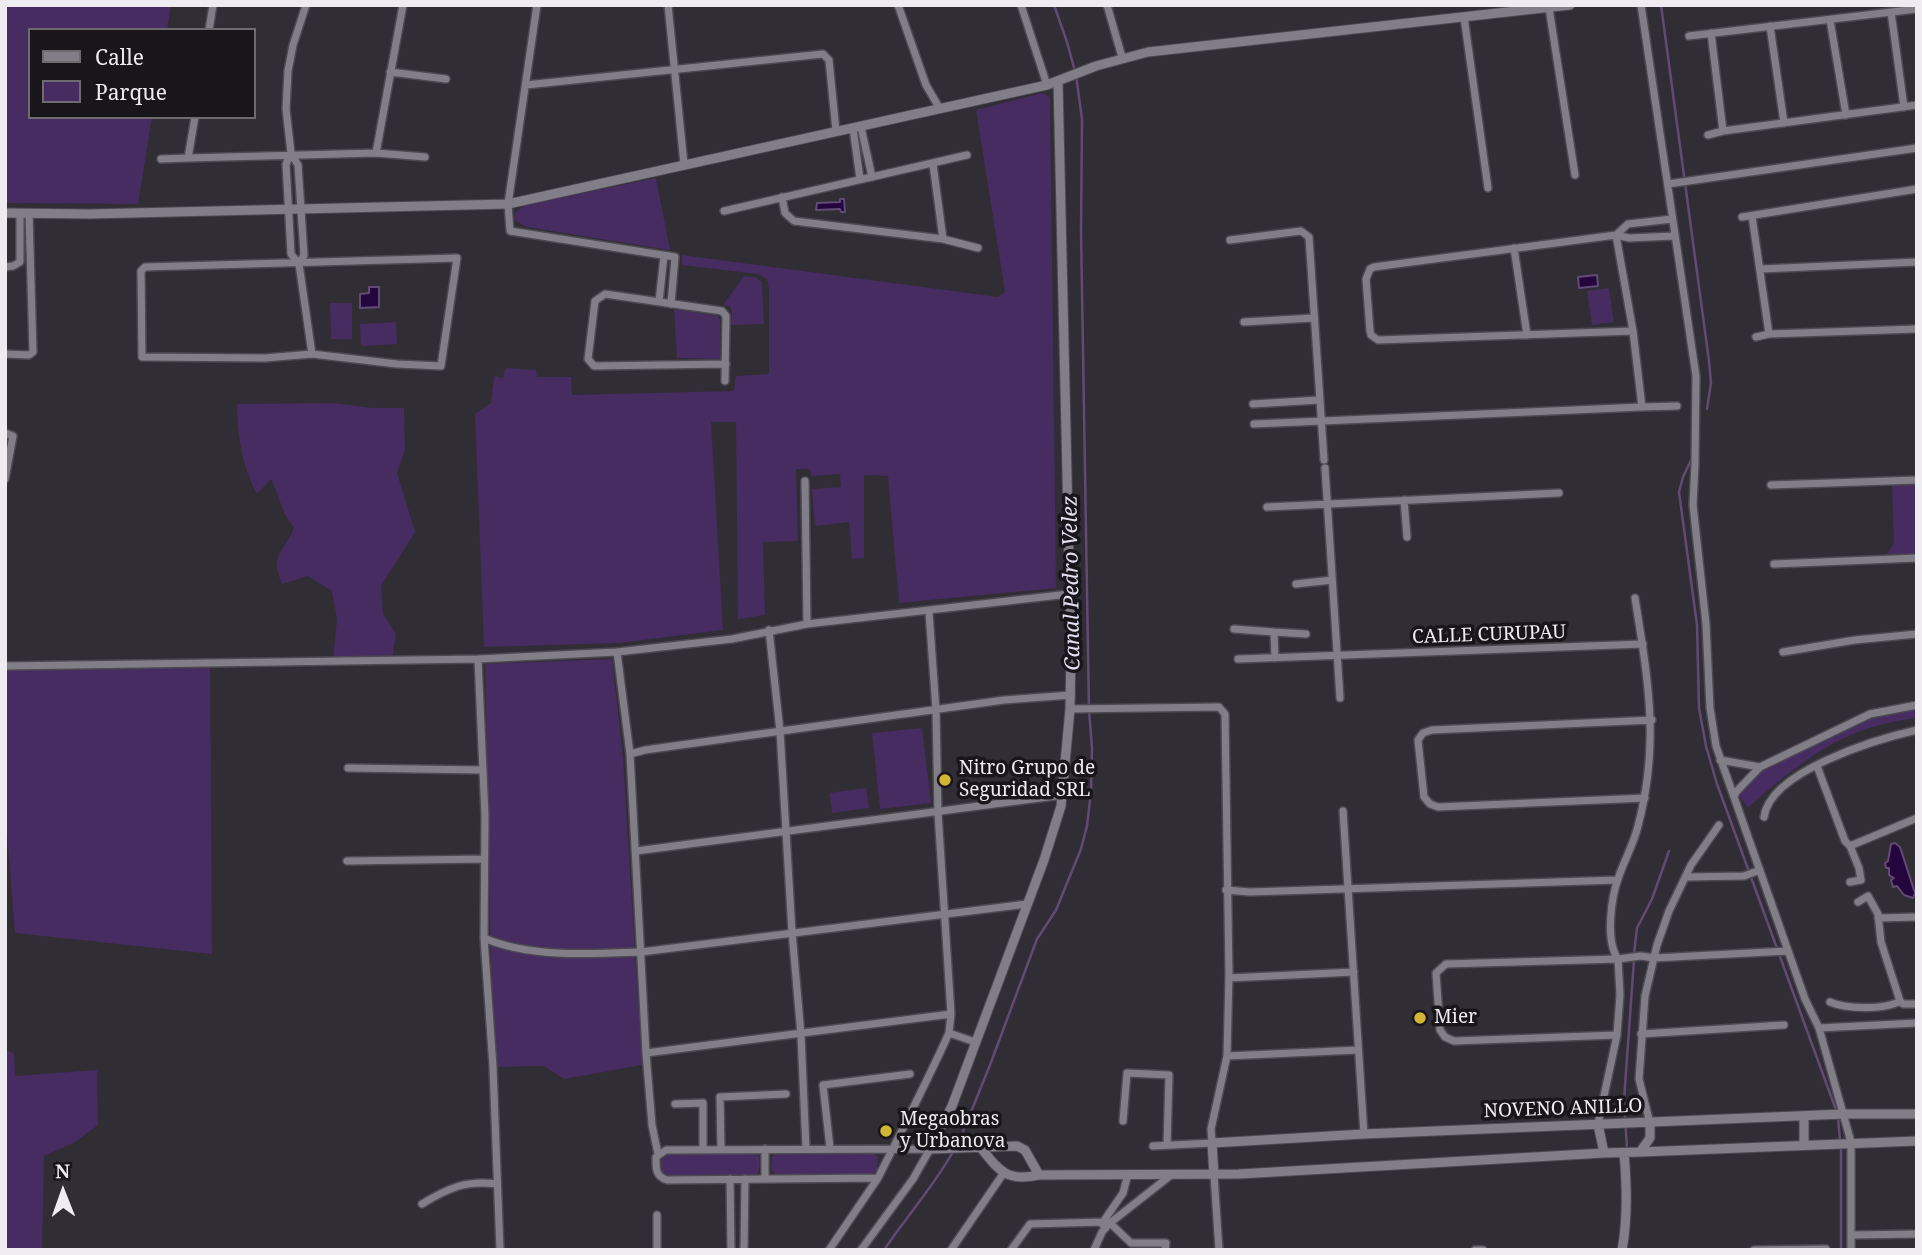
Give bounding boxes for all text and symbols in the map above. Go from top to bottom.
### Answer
legend [28,28,256,119]
text: Calle [95,43,144,71]
text: Parque [95,78,167,106]
water label: Canal Pedro Velez [1058,495,1086,671]
street label: CALLE CURUPAU [1412,621,1566,649]
place label: Nitro Grupo de Seguridad SRL [959,758,1095,802]
marker: Nitro Grupo de Seguridad SRL [937,772,953,788]
place label: Mier [1434,1007,1477,1029]
marker: Mier [1412,1010,1428,1026]
street label: NOVENO ANILLO [1483,1095,1643,1123]
place label: Megaobras y Urbanova [900,1109,1006,1153]
marker: Megaobras y Urbanova [878,1123,894,1139]
north arrow [28,1157,98,1227]
text: N [55,1158,70,1184]

